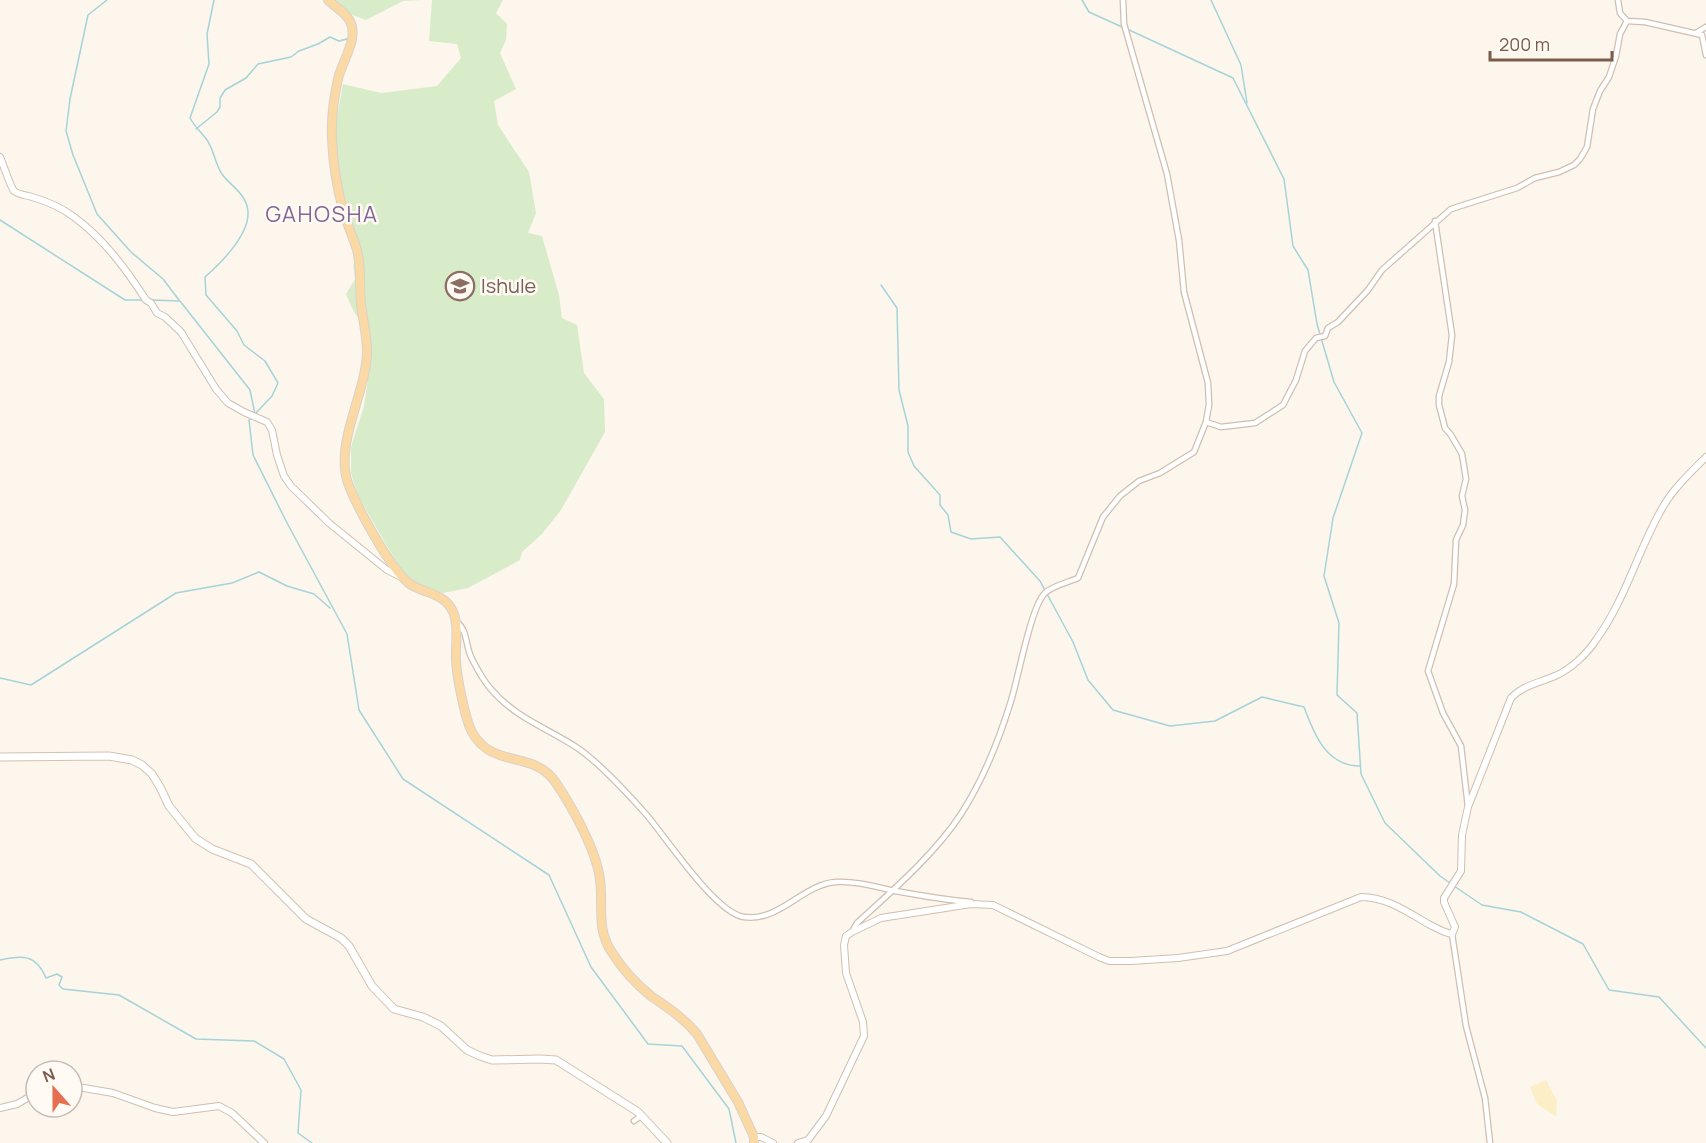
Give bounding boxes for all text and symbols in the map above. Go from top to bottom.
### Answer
scale bar [1490,24,1612,62]
text: 200 m [1499,32,1550,56]
district label: GAHOSHA [265,199,379,229]
school or university icon: Ishule [444,270,476,302]
place label: Ishule [481,272,536,299]
north arrow [24,1059,84,1119]
text: N [39,1063,58,1087]

